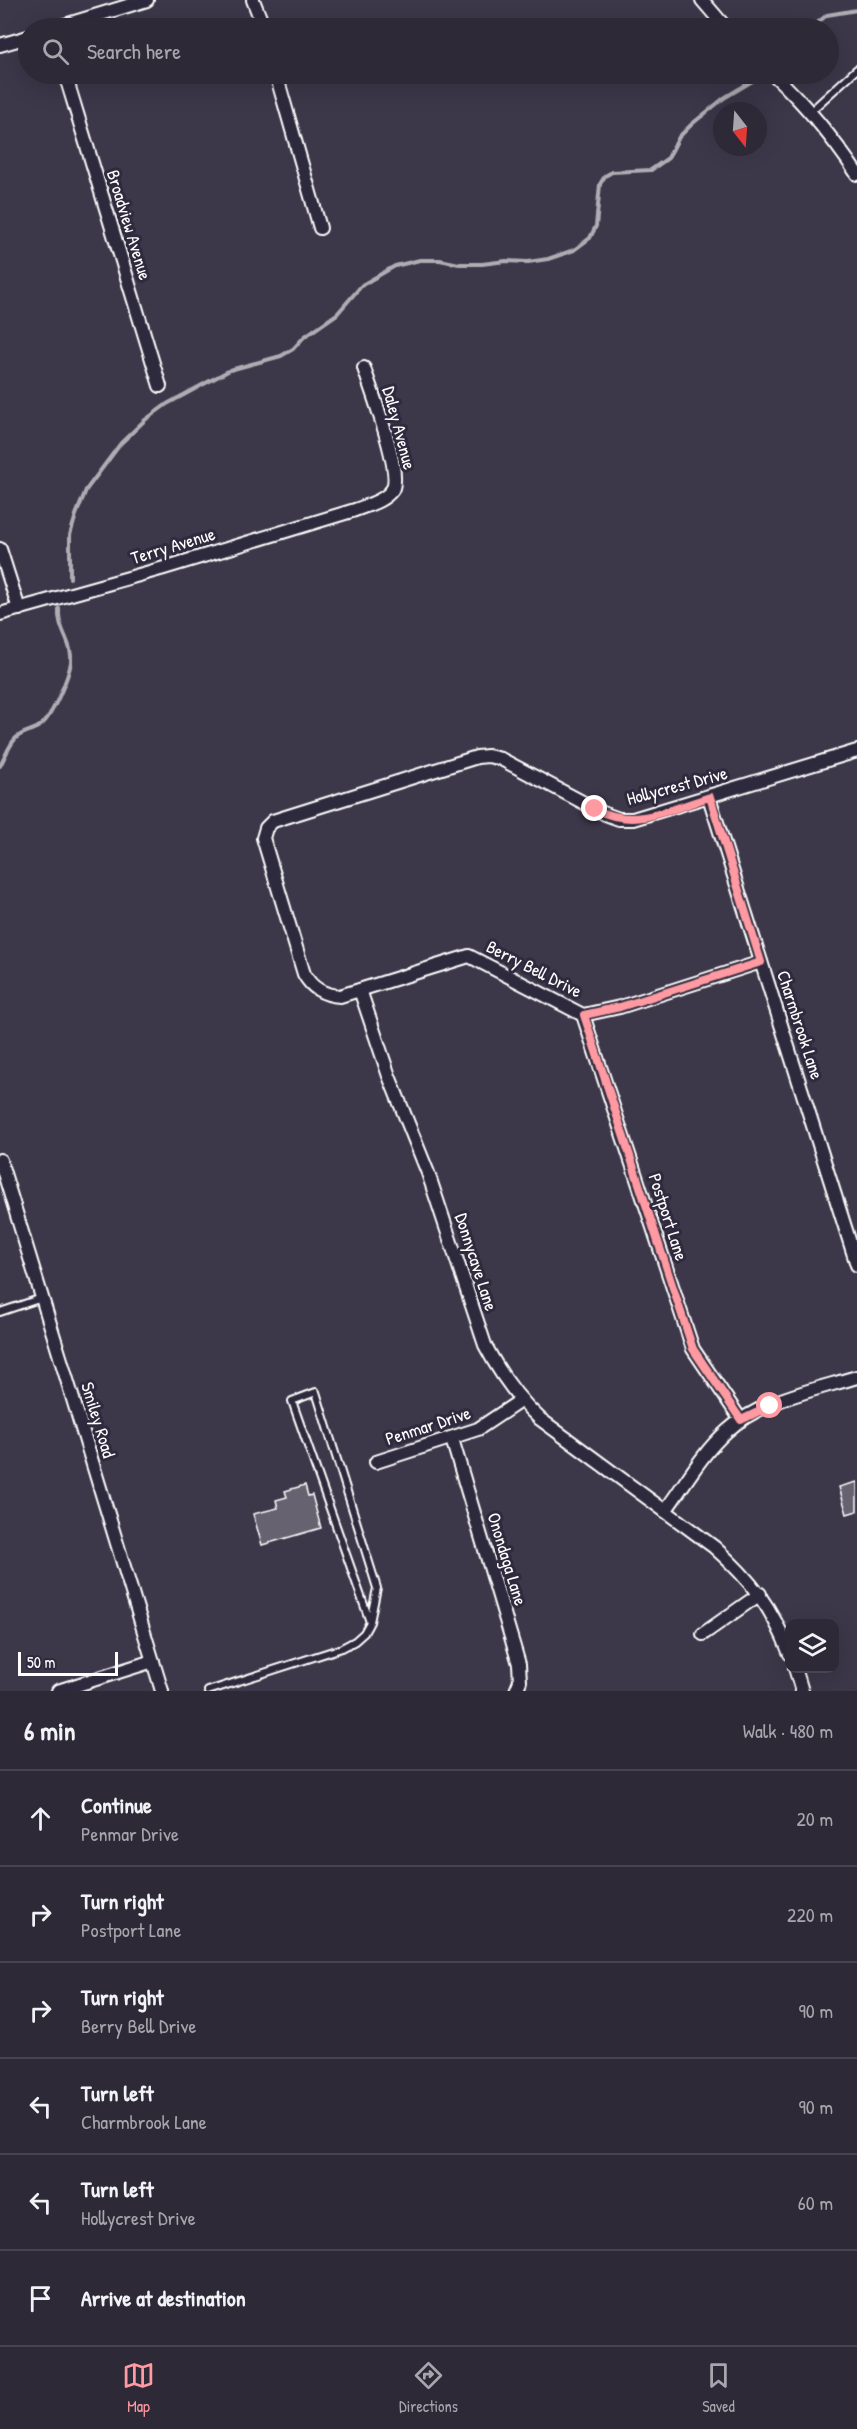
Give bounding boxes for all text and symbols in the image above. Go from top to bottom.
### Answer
search box [18,18,839,84]
icon: search [39,35,72,68]
text: Search here [87,36,181,66]
north arrow [713,102,767,156]
street label: Broadview Avenue [101,167,158,283]
street label: Daley Avenue [376,384,423,472]
street label: Terry Avenue [128,521,218,570]
street label: Hollycrest Drive [624,760,730,811]
route end [581,795,607,821]
street label: Berry Bell Drive [482,934,586,1003]
street label: Charmbrook Lane [771,967,830,1083]
street label: Postport Lane [643,1170,694,1264]
street label: Donnycave Lane [449,1210,504,1314]
street label: Smiley Road [75,1379,122,1461]
route start [756,1392,782,1418]
street label: Penmar Drive [382,1400,474,1451]
street label: Onondaga Lane [482,1509,533,1608]
map controls [785,1619,839,1673]
button: layers [785,1619,839,1673]
scale bar [18,1649,118,1676]
text: 50 m [27,1651,56,1673]
text: 6 min [24,1713,76,1748]
text: Walk · 480 m [743,1717,833,1744]
text: Continue [81,1790,152,1820]
icon: ahead [24,1802,57,1835]
text: 20 m [796,1805,833,1832]
text: Penmar Drive [81,1820,179,1847]
text: Turn right [81,1886,164,1916]
icon: right [24,1898,57,1931]
text: 220 m [787,1901,833,1928]
text: Postport Lane [81,1916,181,1943]
text: Turn right [81,1982,164,2012]
icon: right [24,1994,57,2027]
text: 90 m [799,1997,833,2024]
text: Berry Bell Drive [81,2012,197,2039]
text: Turn left [81,2078,154,2108]
icon: left [24,2090,57,2123]
text: 90 m [799,2093,833,2120]
text: Charmbrook Lane [81,2108,207,2135]
text: Turn left [81,2174,154,2204]
icon: left [24,2186,57,2219]
text: 60 m [798,2189,833,2216]
text: Hollycrest Drive [81,2204,196,2231]
icon: arrive [24,2282,57,2315]
text: Arrive at destination [81,2283,246,2313]
tab: Map [122,2359,155,2417]
tab: Directions [399,2359,458,2417]
tab: Saved [702,2359,735,2417]

